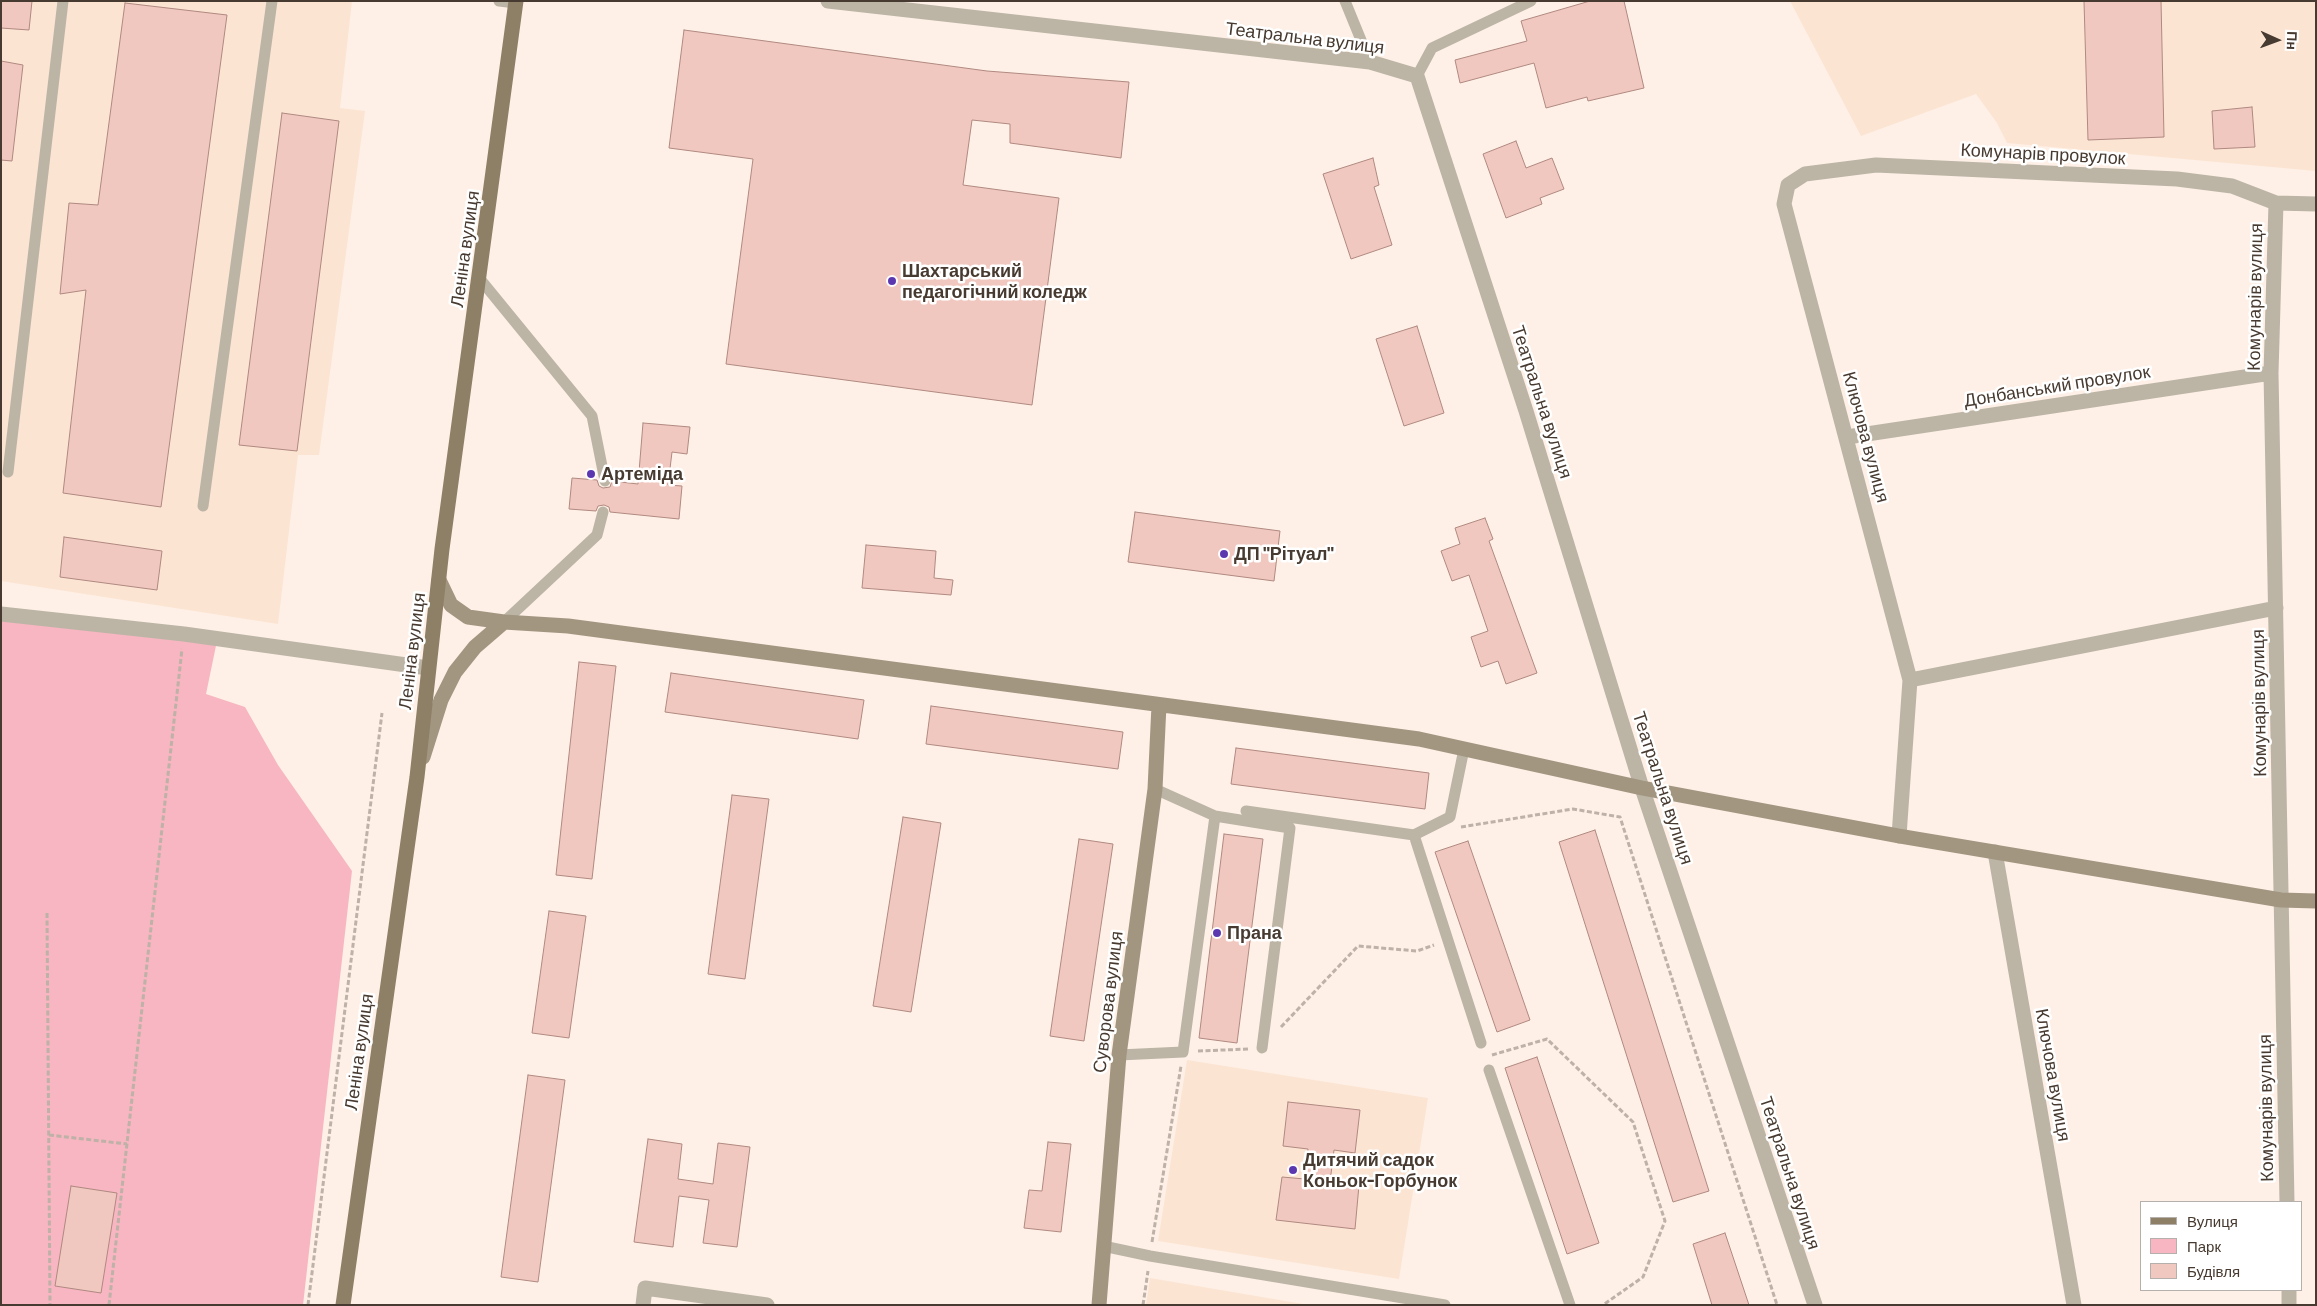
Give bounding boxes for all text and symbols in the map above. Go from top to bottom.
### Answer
north arrow [2252,15,2302,65]
street label: Театральна вулиця [1224,18,1386,58]
text: Пн [2284,31,2301,50]
street label: Комунарів провулок [1960,139,2126,169]
street label: Леніна вулиця [446,189,484,309]
street label: Комунарів вулиця [2243,223,2267,371]
place label: Шахтарський педагогічний коледж [902,260,1087,302]
marker: Шахтарський педагогічний коледж [886,275,898,287]
street label: Театральна вулиця [1507,323,1577,481]
street label: Донбанський провулок [1962,361,2152,411]
street label: Ключова вулиця [1838,369,1894,505]
place label: Артеміда [601,463,683,485]
marker: Артеміда [585,468,597,480]
place label: ДП "Рітуал" [1234,543,1334,565]
marker: ДП "Рітуал" [1218,548,1230,560]
street label: Леніна вулиця [394,591,430,711]
street label: Комунарів вулиця [2247,629,2271,777]
street label: Театральна вулиця [1628,709,1698,867]
place label: Прана [1227,922,1282,944]
marker: Прана [1211,927,1223,939]
street label: Суворова вулиця [1089,930,1127,1074]
street label: Леніна вулиця [340,992,378,1112]
street label: Ключова вулиця [2031,1007,2075,1143]
street label: Комунарів вулиця [2254,1034,2278,1182]
street label: Театральна вулиця [1755,1094,1825,1252]
place label: Дитячий садок Коньок-Горбунок [1303,1149,1457,1192]
marker: Дитячий садок Коньок-Горбунок [1287,1164,1299,1176]
legend [2140,1201,2302,1291]
text: Вулиця [2187,1212,2238,1230]
text: Парк [2187,1237,2221,1255]
text: Будівля [2187,1262,2240,1280]

